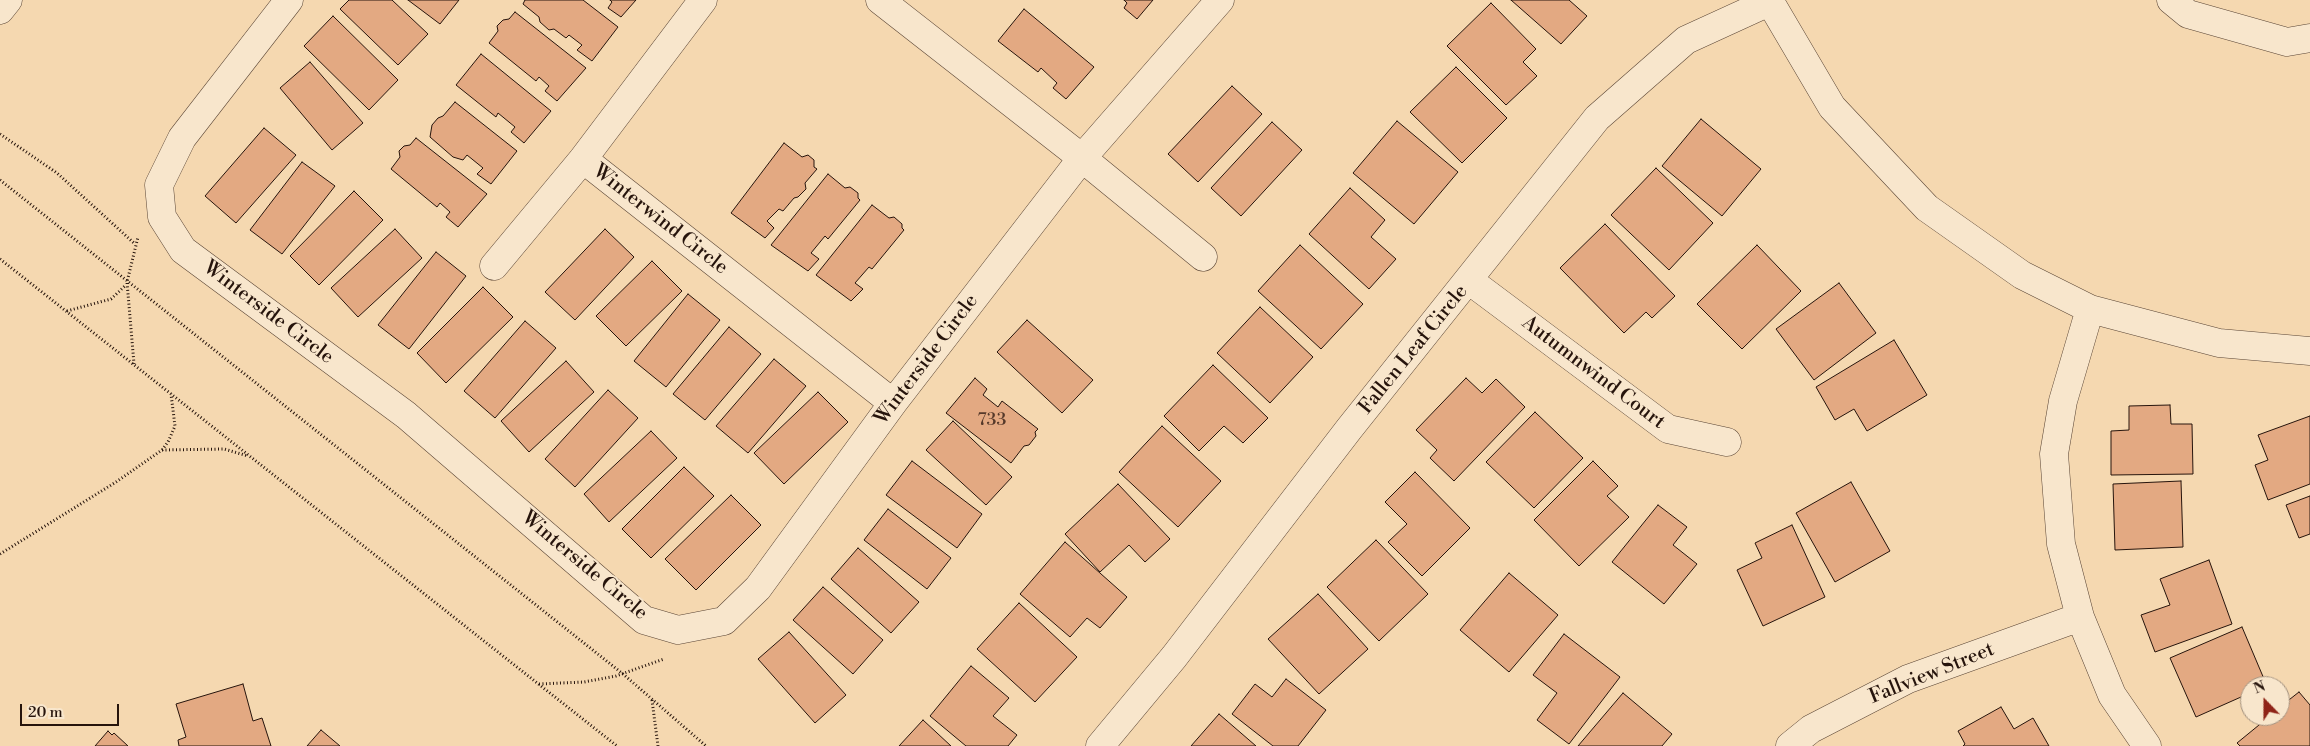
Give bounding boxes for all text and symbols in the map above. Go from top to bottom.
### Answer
street label: Winterwind Circle [588,160,732,280]
street label: Winterside Circle [198,256,338,370]
street label: Fallen Leaf Circle [1354,280,1474,420]
street label: Winterside Circle [870,290,984,430]
street label: Autumnwind Court [1517,311,1669,435]
house number: 733 [978,410,1006,432]
street label: Winterside Circle [516,506,652,626]
street label: Fallview Street [1866,638,1998,710]
north arrow [2240,676,2290,726]
text: N [2251,678,2268,698]
scale bar [22,694,121,726]
text: 20 m [28,703,63,722]

